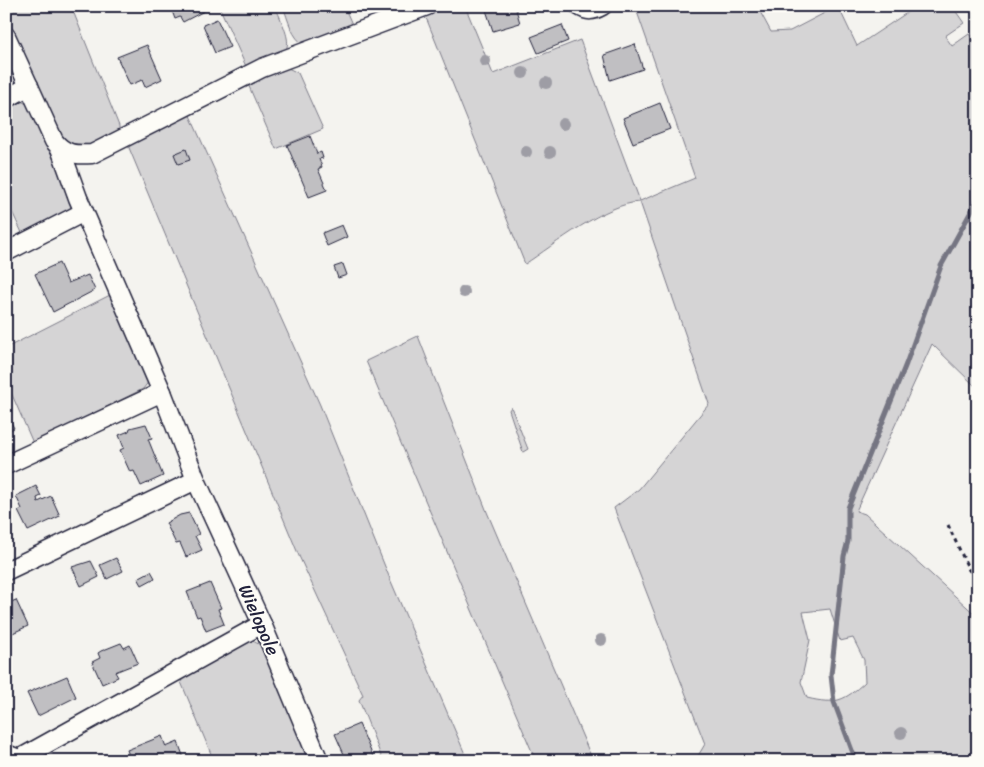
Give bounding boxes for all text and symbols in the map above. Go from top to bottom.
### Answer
street label: Wielopole [229,579,289,661]

